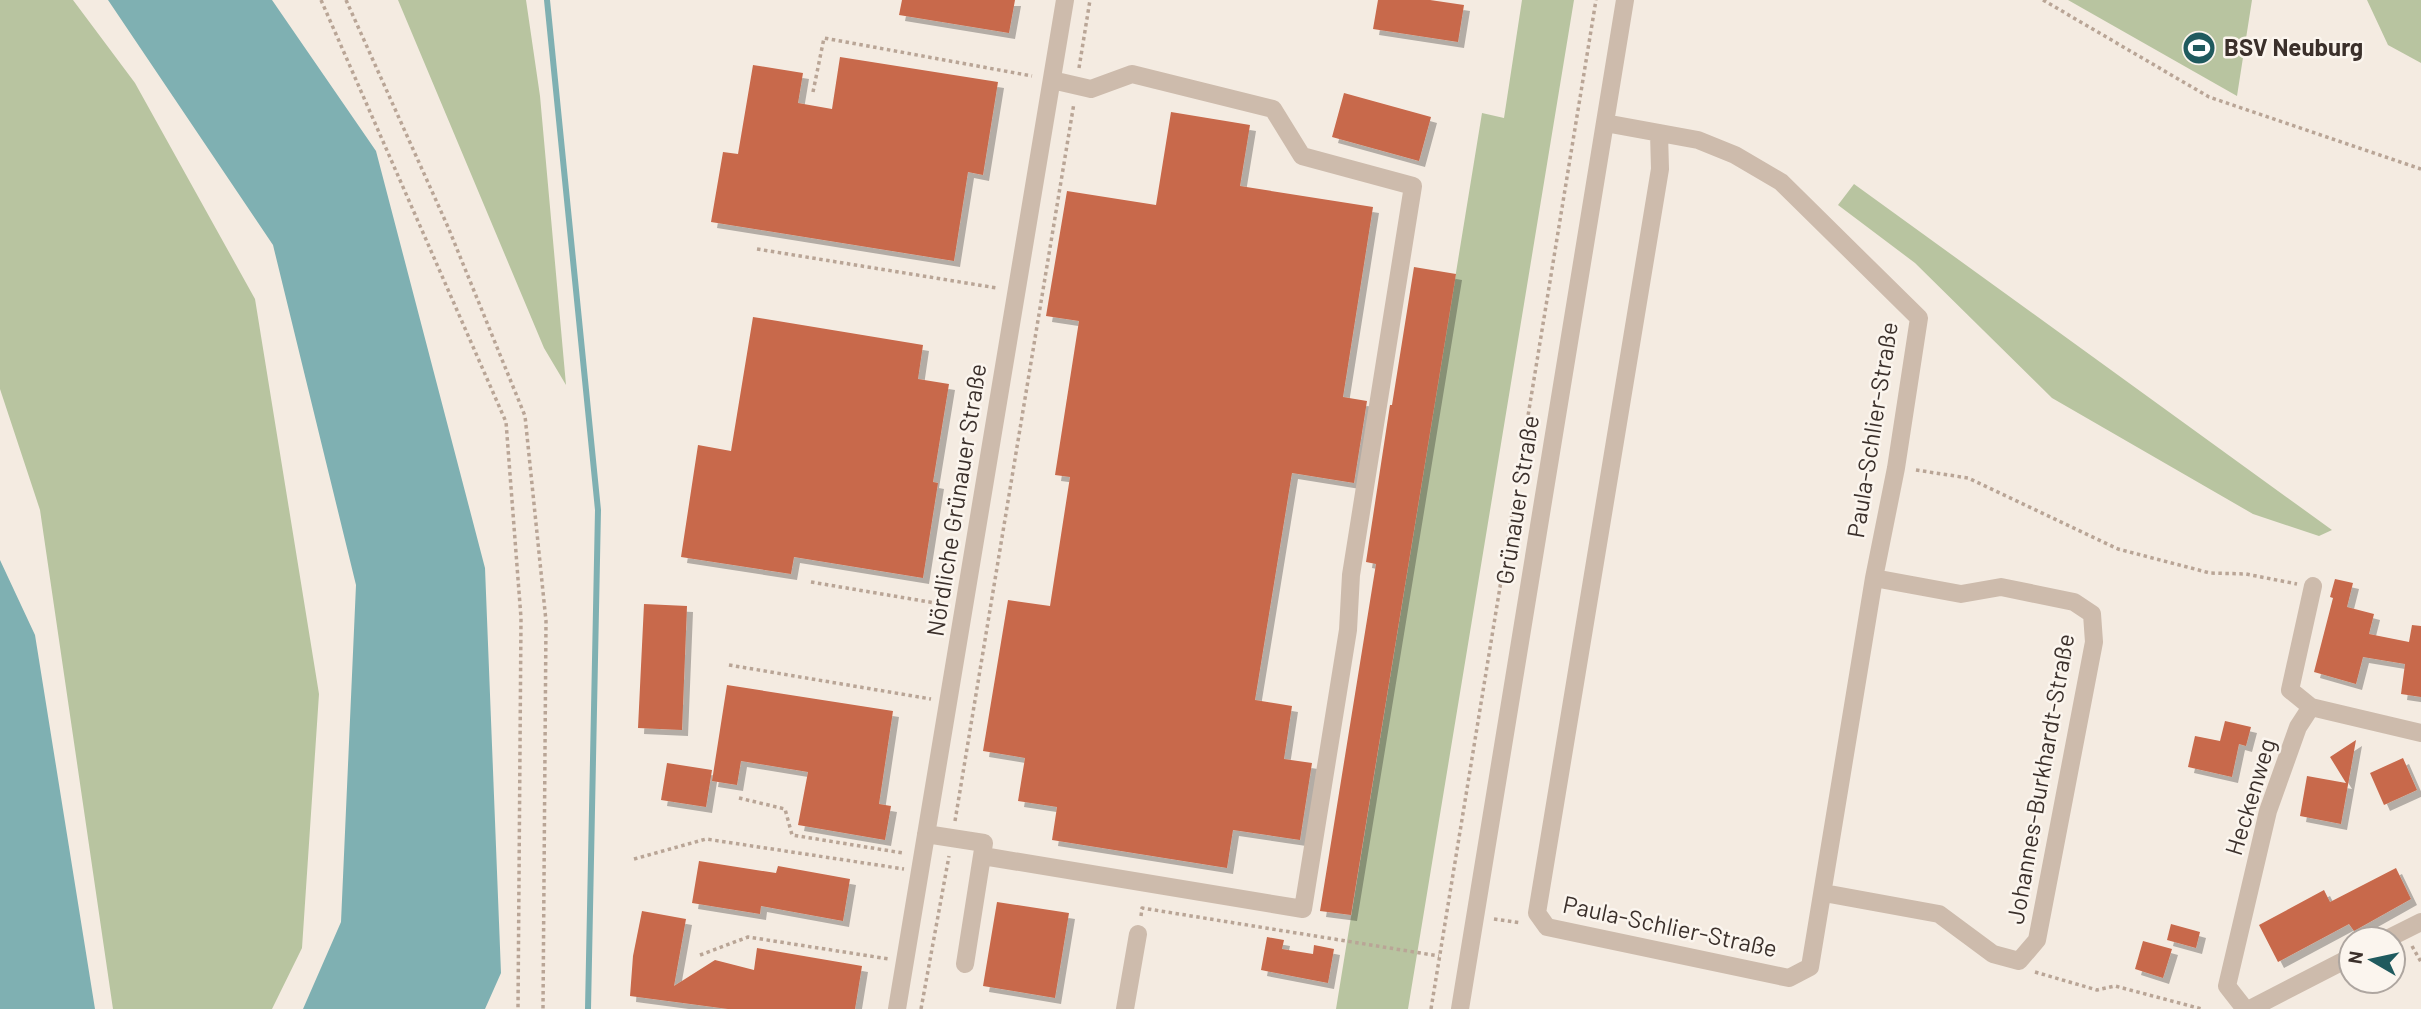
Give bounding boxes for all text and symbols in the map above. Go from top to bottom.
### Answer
sports icon: BSV Neuburg [2180,29,2218,67]
place label: BSV Neuburg [2224,32,2363,61]
street label: Paula-Schlier-Straße [1840,320,1903,540]
street label: Nördliche Grünauer Straße [920,361,991,638]
street label: Grünauer Straße [1489,413,1544,586]
street label: Johannes-Burkhardt-Straße [2000,631,2079,926]
street label: Heckenweg [2218,735,2281,858]
street label: Paula-Schlier-Straße [1561,889,1780,962]
north arrow [2337,925,2407,995]
text: N [2342,949,2367,965]

